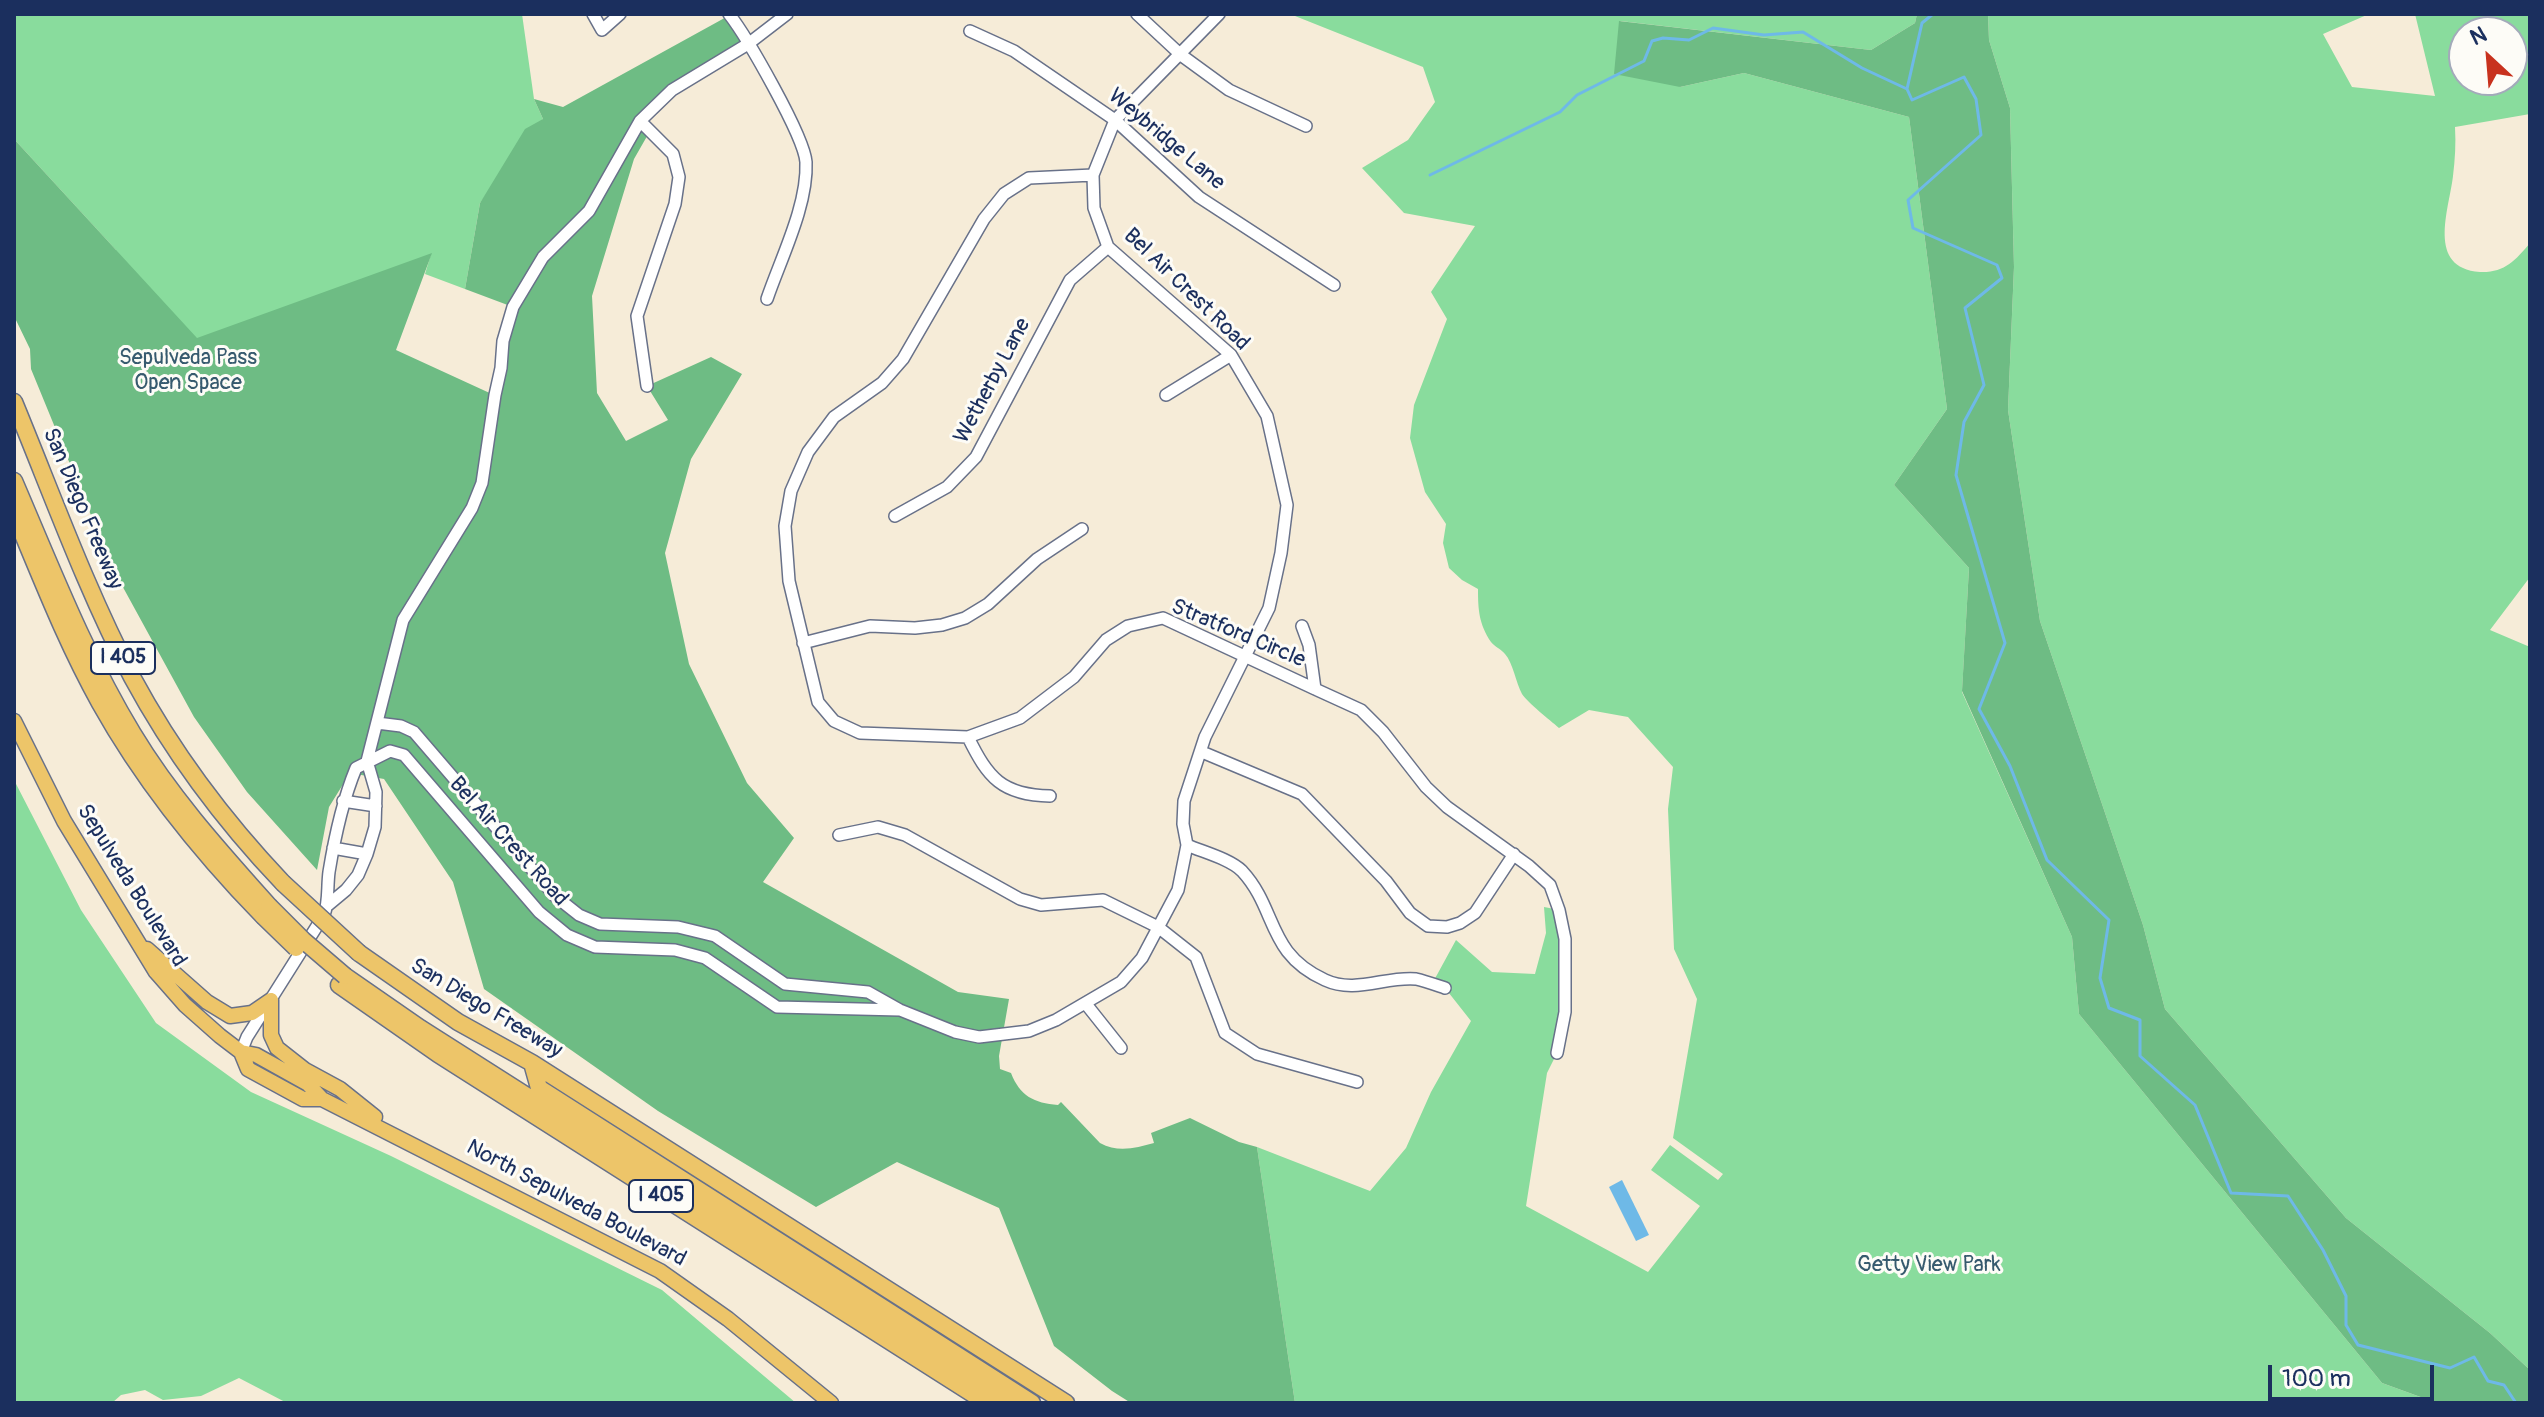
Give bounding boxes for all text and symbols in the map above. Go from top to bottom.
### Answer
north arrow [2448,16,2528,96]
text: N [2466,20,2491,52]
street label: Weybridge Lane [1102,84,1230,196]
street label: Bel Air Crest Road [1117,223,1255,357]
street label: Wetherby Lane [949,314,1037,448]
park label: Sepulveda Pass Open Space [119,345,257,396]
street label: San Diego Freeway [36,424,128,594]
street label: Stratford Circle [1167,594,1309,674]
road number: I 405 [91,642,155,674]
street label: Bel Air Crest Road [443,772,573,912]
street label: Sepulveda Boulevard [70,800,192,972]
street label: San Diego Freeway [405,953,567,1065]
street label: North Sepulveda Boulevard [462,1135,690,1273]
road number: I 405 [629,1180,693,1212]
park label: Getty View Park [1857,1252,2001,1278]
scale bar [2272,1349,2438,1399]
text: 100 m [2282,1364,2351,1393]

